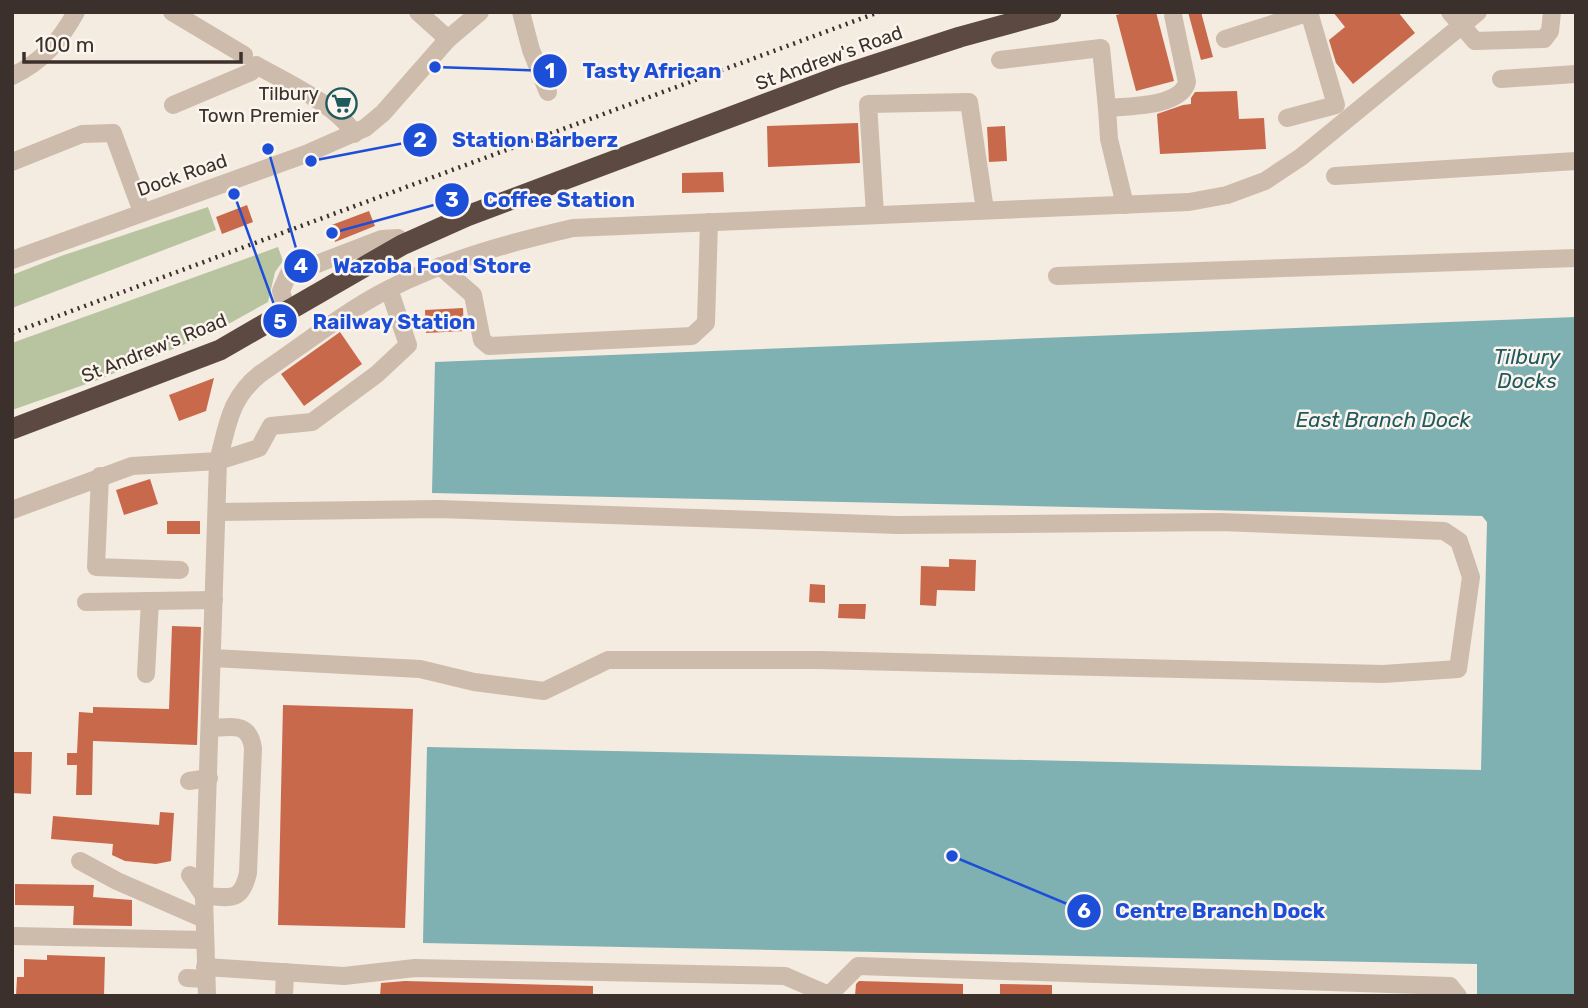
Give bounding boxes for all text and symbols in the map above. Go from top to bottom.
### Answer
scale bar [24,21,242,65]
street label: St Andrew's Road [752,21,906,95]
text: 100 m [35,32,94,57]
callout: Tasty African [533,50,735,92]
text: 1 [545,58,555,83]
text: Tasty African [583,58,721,83]
place label: Tilbury Town Premier [199,82,320,127]
supermarket icon: Tilbury Town Premier [325,87,359,121]
callout: Station Barberz [403,119,632,161]
text: 2 [413,127,427,152]
text: Station Barberz [452,127,618,152]
street label: Dock Road [134,149,230,201]
callout: Coffee Station [434,179,649,221]
text: 3 [445,187,459,212]
text: Coffee Station [483,187,635,212]
callout: Wazoba Food Store [284,245,545,287]
text: 4 [294,253,308,278]
text: Wazoba Food Store [333,253,531,278]
callout: Railway Station [263,300,489,342]
street label: St Andrew's Road [78,308,230,388]
text: 5 [273,309,287,334]
text: Railway Station [313,309,475,334]
water label: Tilbury Docks [1494,344,1562,393]
water label: East Branch Dock [1296,407,1471,432]
callout: Centre Branch Dock [1066,890,1339,932]
text: 6 [1077,898,1091,923]
text: Centre Branch Dock [1115,898,1326,923]

